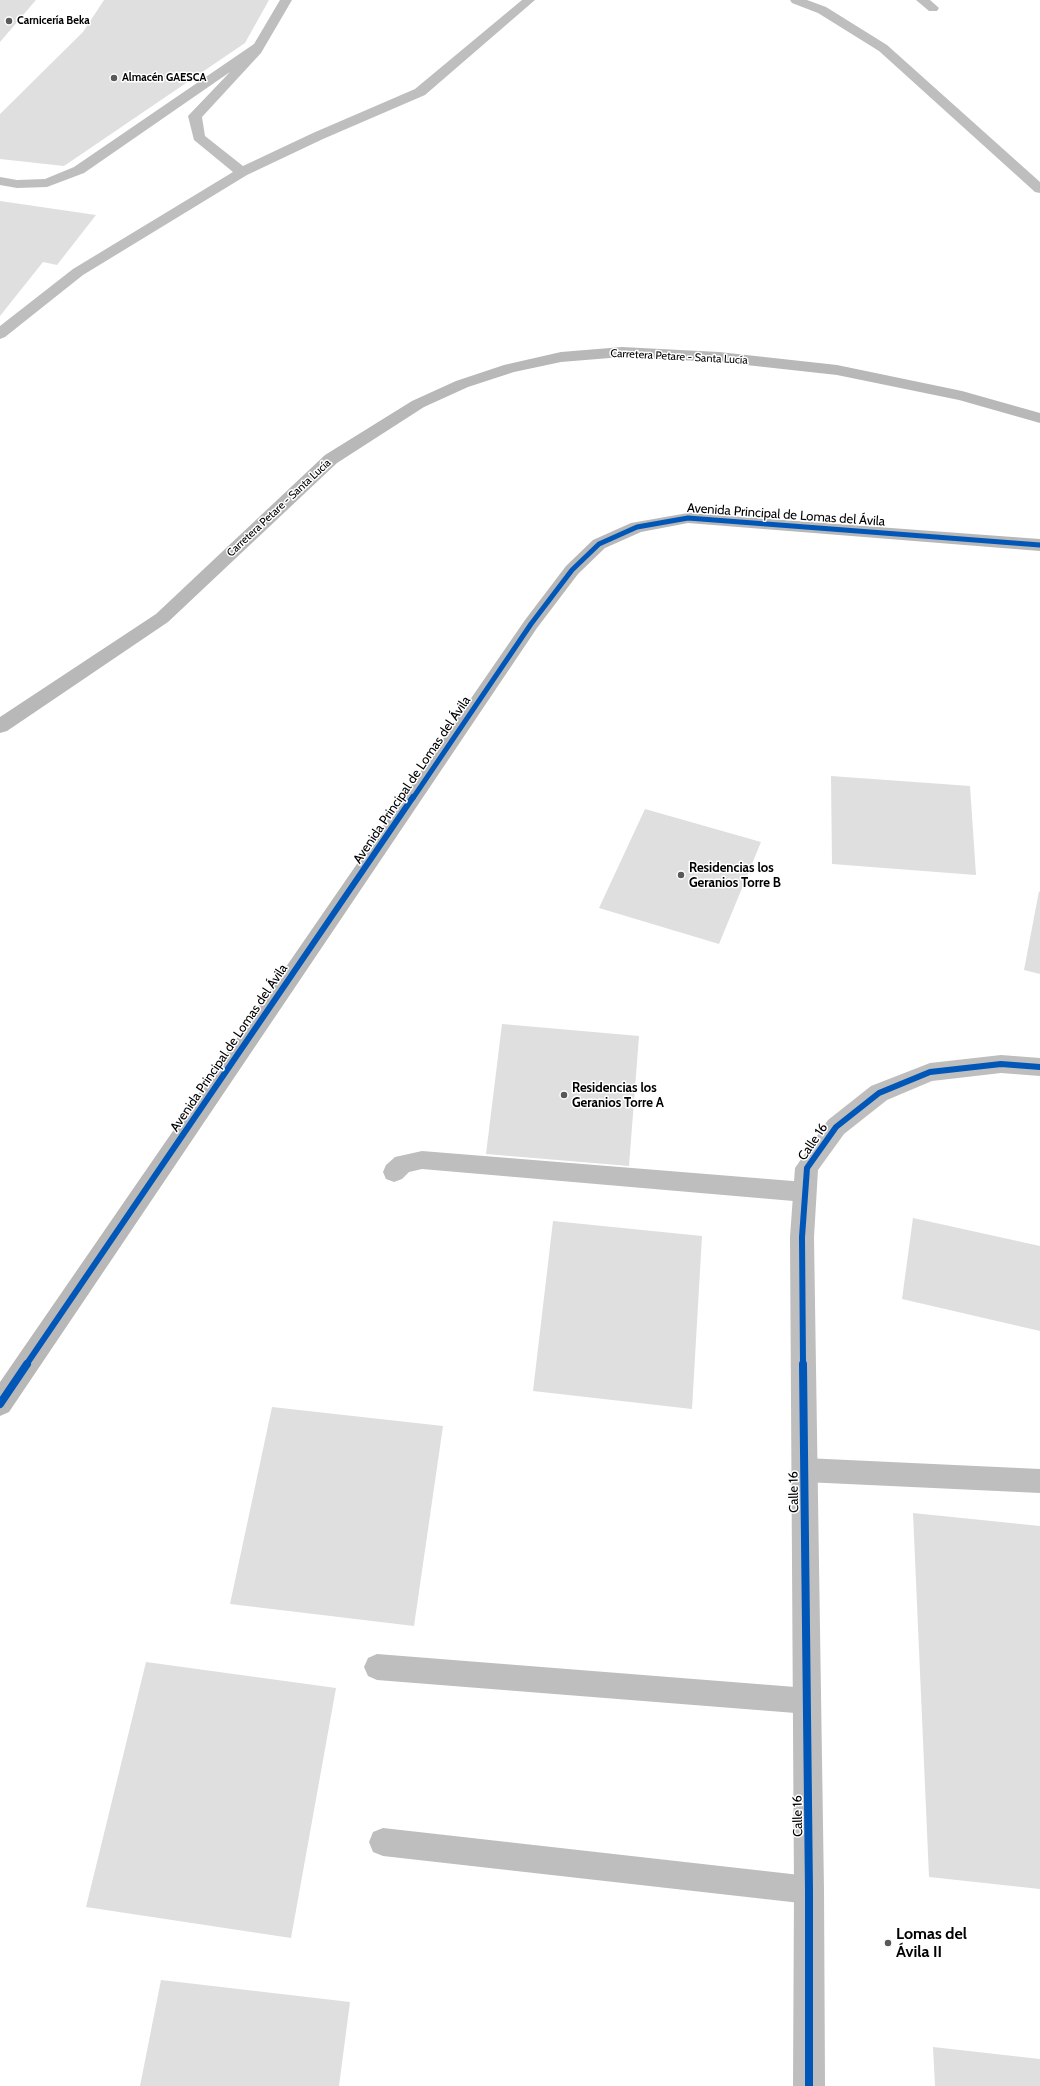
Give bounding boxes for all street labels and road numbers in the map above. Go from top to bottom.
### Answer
street label: Carretera Petare - Santa Lucía [610,347,748,367]
street label: Carretera Petare - Santa Lucía [224,456,334,560]
street label: Avenida Principal de Lomas del Ávila [686,500,886,530]
street label: Avenida Principal de Lomas del Ávila [350,693,474,867]
street label: Avenida Principal de Lomas del Ávila [167,961,291,1135]
street label: Calle 16 [795,1120,831,1164]
street label: Calle 16 [786,1471,802,1513]
street label: Calle 16 [790,1795,806,1837]

